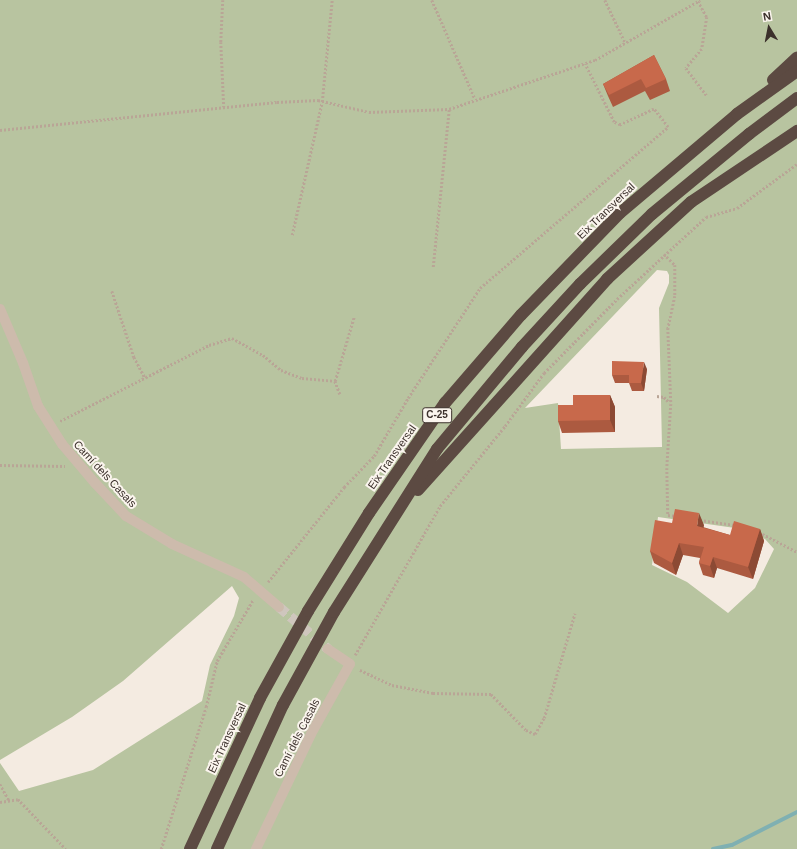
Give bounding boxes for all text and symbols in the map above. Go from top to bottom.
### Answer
north arrow [749,8,789,48]
text: N [762,10,772,23]
street label: Eix Transversal [574,180,638,242]
road number: C-25 [422,407,452,423]
street label: Eix Transversal [365,422,419,492]
street label: Camí dels Casals [71,438,139,510]
street label: Camí dels Casals [272,697,322,779]
street label: Eix Transversal [205,701,249,775]

